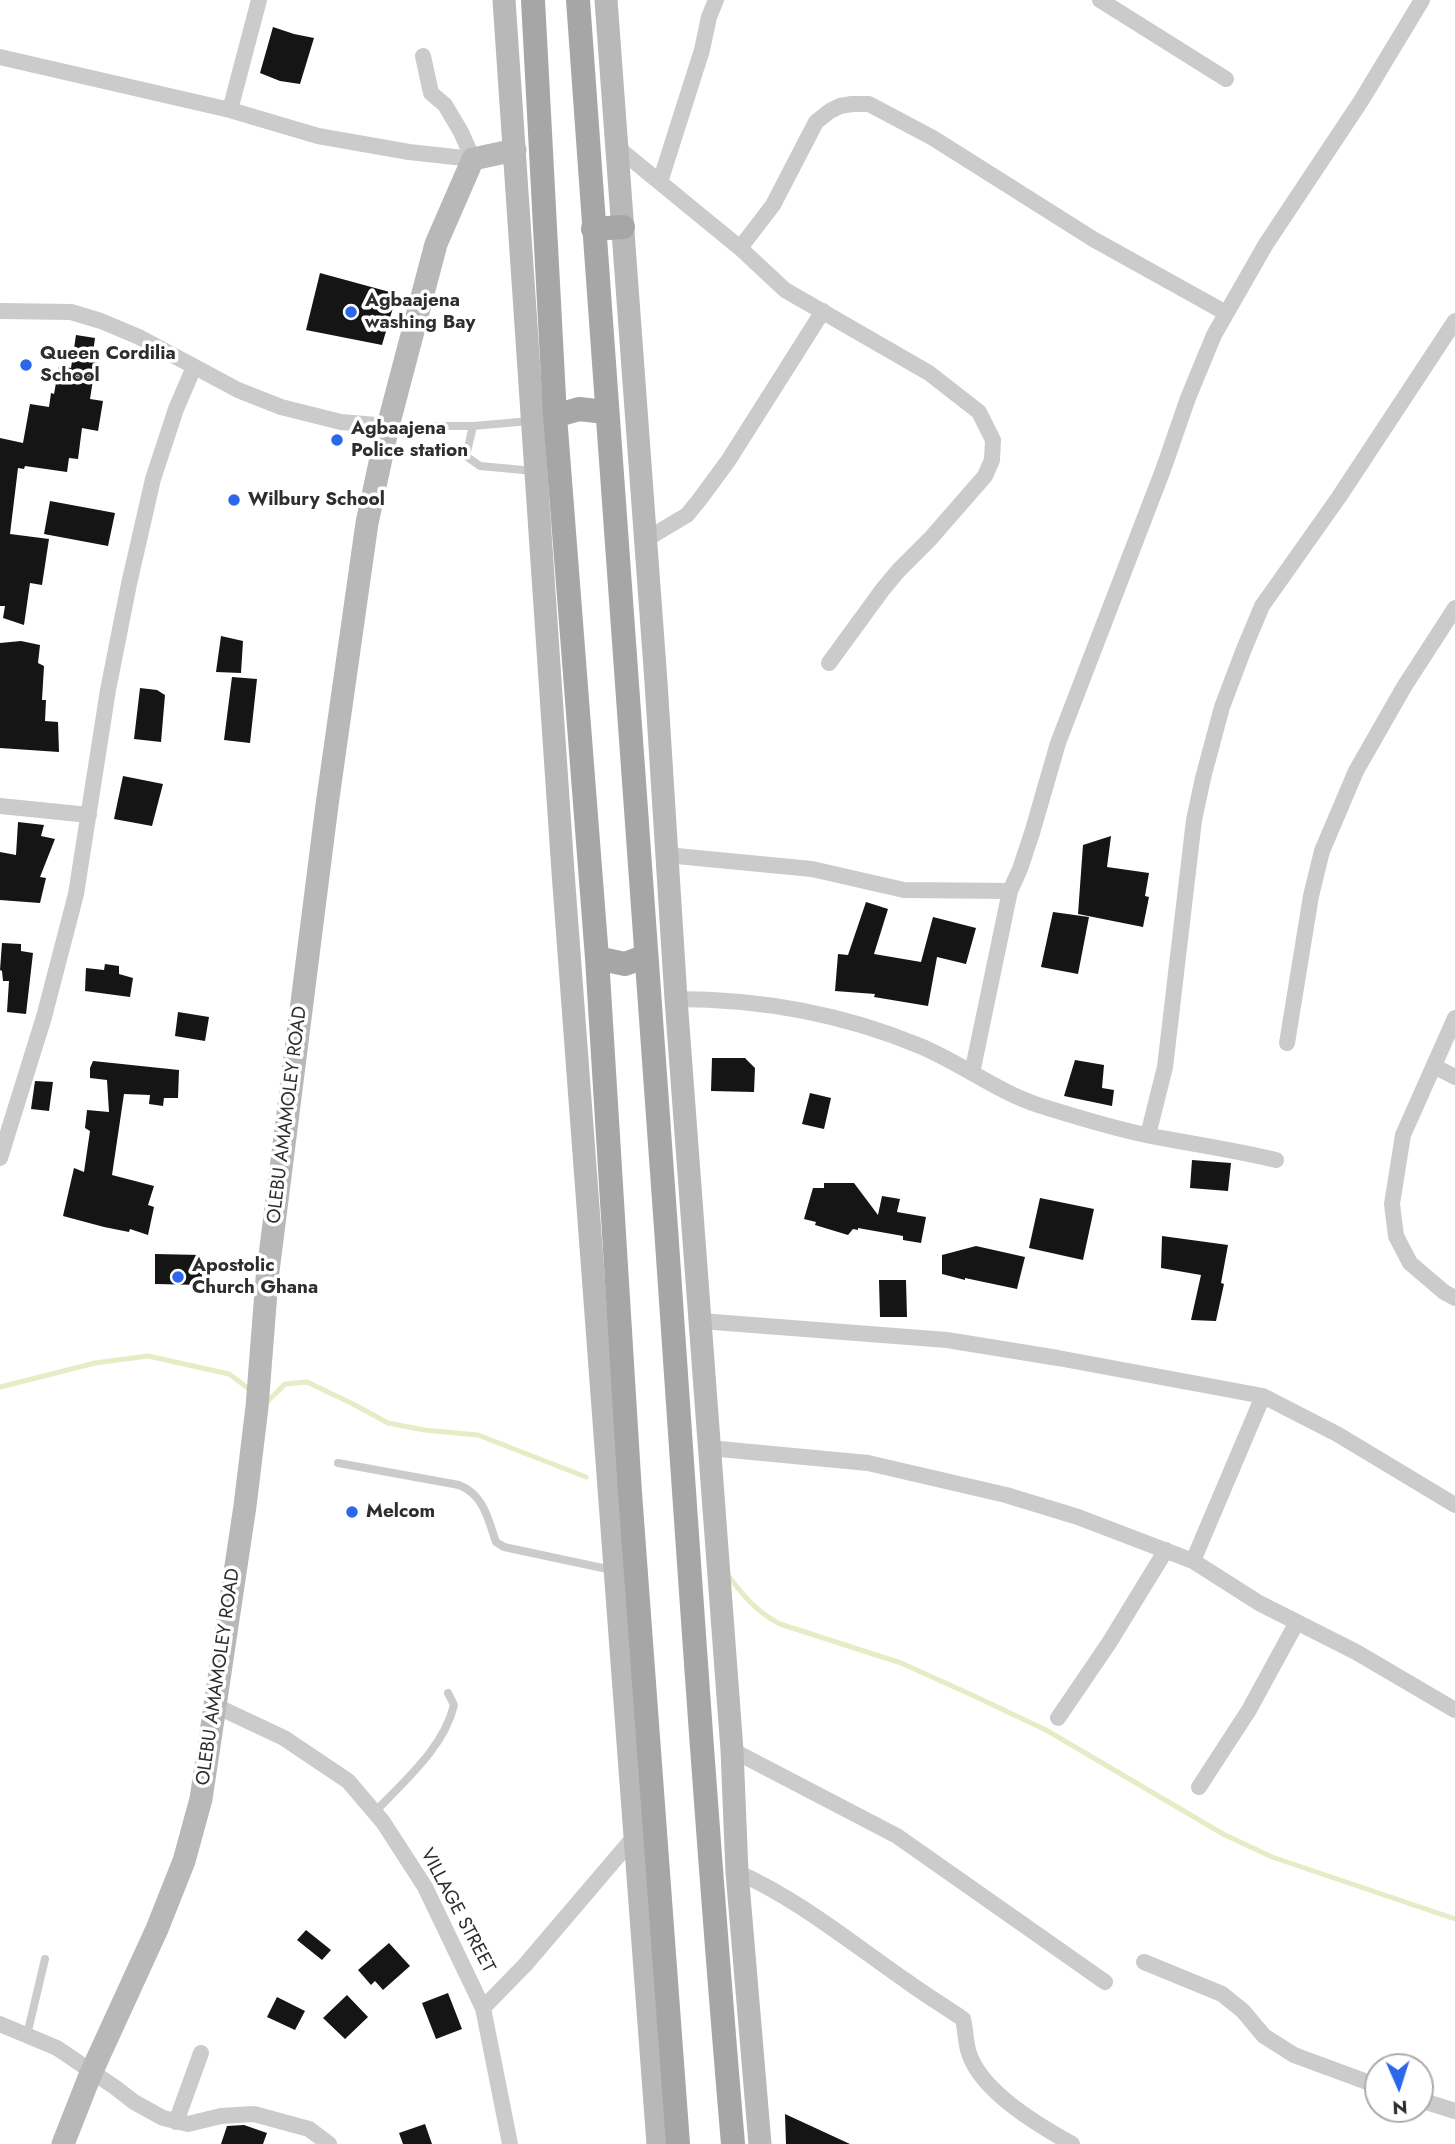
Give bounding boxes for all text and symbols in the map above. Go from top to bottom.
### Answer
place label: Agbaajena washing Bay [365,290,475,334]
marker: Agbaajena washing Bay [343,304,359,320]
place label: Queen Cordilia School [40,343,176,387]
marker: Queen Cordilia School [18,357,34,373]
place label: Agbaajena Police station [351,418,468,462]
marker: Agbaajena Police station [329,432,345,448]
place label: Wilbury School [248,489,385,511]
marker: Wilbury School [226,492,242,508]
street label: OLEBU AMAMOLEY ROAD [263,1005,313,1225]
place label: Apostolic Church Ghana [192,1255,318,1299]
marker: Apostolic Church Ghana [170,1269,186,1285]
place label: Melcom [366,1501,435,1523]
marker: Melcom [344,1504,360,1520]
street label: OLEBU AMAMOLEY ROAD [192,1567,246,1787]
street label: VILLAGE STREET [415,1845,499,1977]
north arrow [1364,2053,1434,2123]
text: N [1392,2094,1408,2121]

